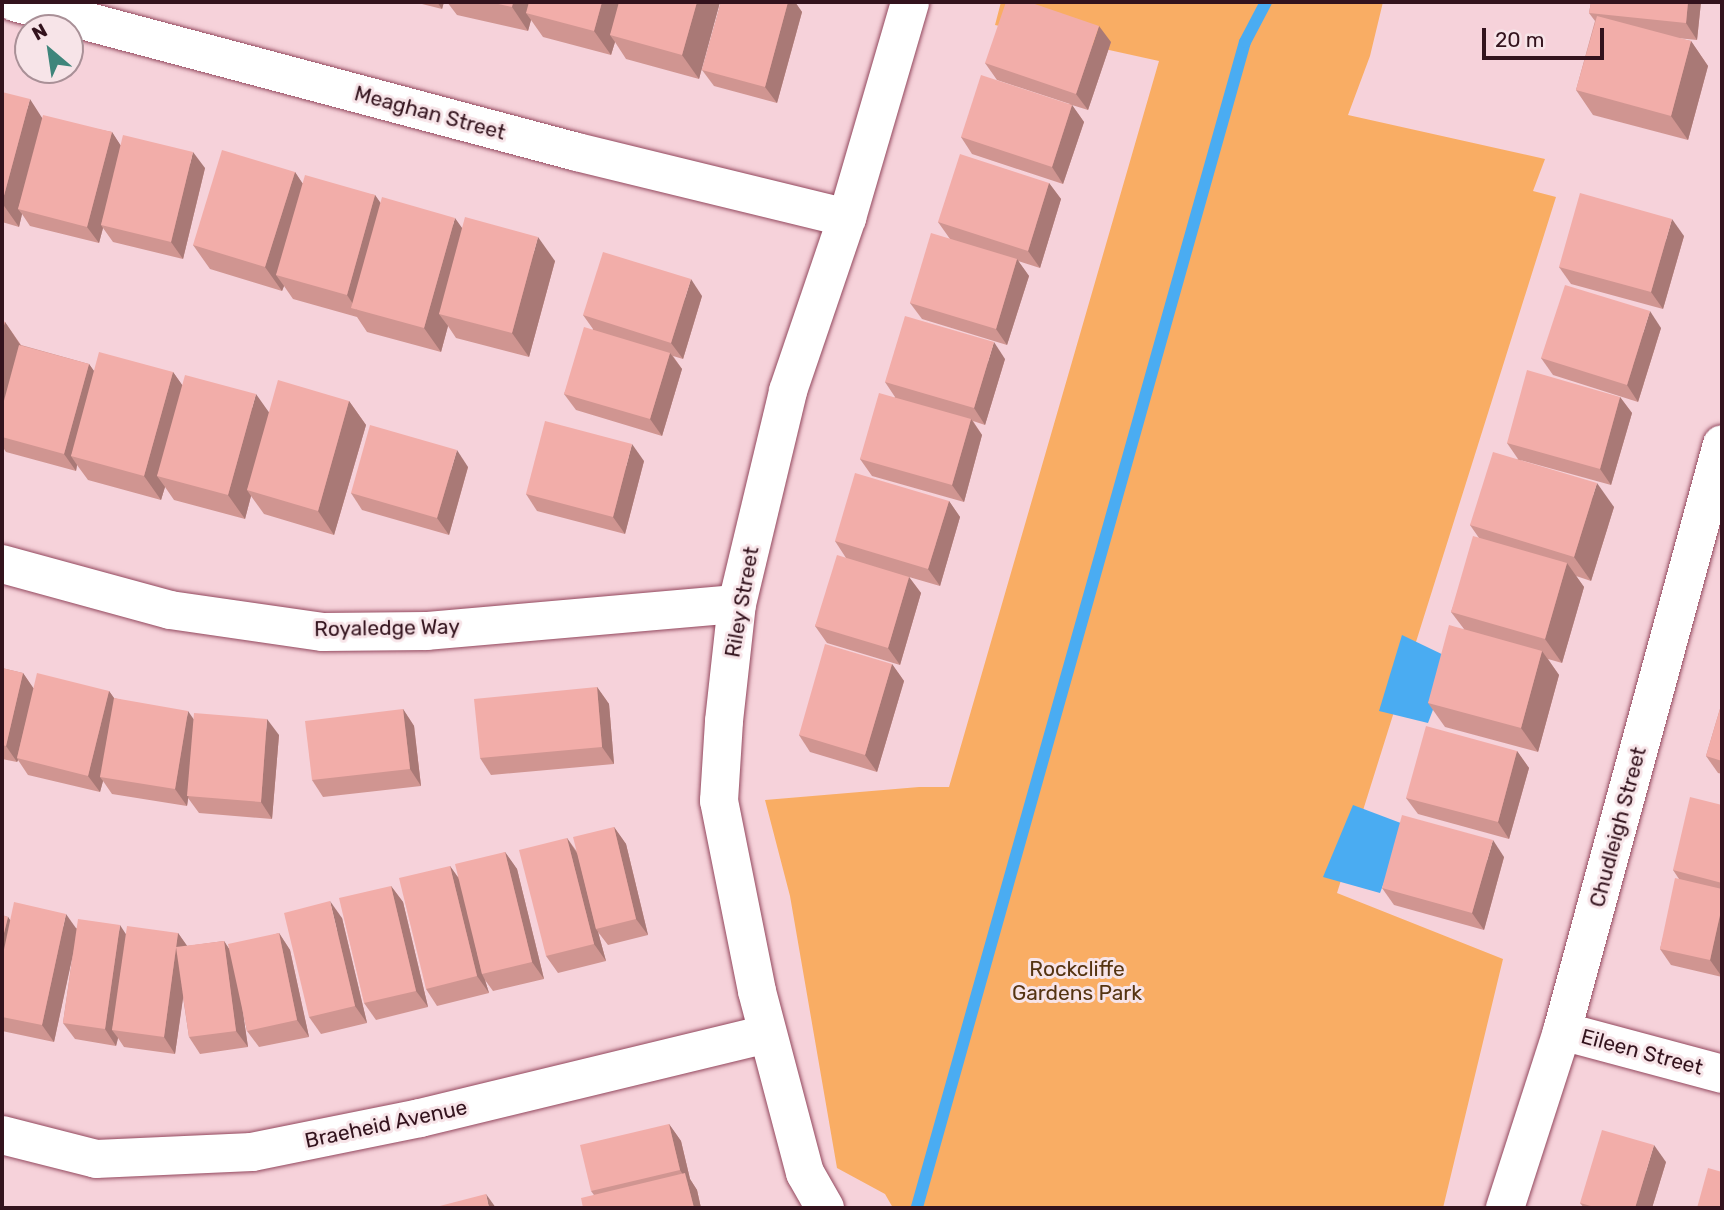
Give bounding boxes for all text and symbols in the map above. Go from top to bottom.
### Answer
north arrow [14,14,84,84]
scale bar [1486,14,1608,58]
text: N [28,19,51,45]
text: 20 m [1495,27,1544,52]
street label: Meaghan Street [352,81,508,145]
street label: Riley Street [720,544,764,660]
street label: Royaledge Way [314,614,460,642]
street label: Chudleigh Street [1584,744,1652,910]
park label: Rockcliffe Gardens Park [1012,956,1142,1006]
street label: Eileen Street [1578,1024,1706,1080]
street label: Braeheid Avenue [302,1094,470,1154]

